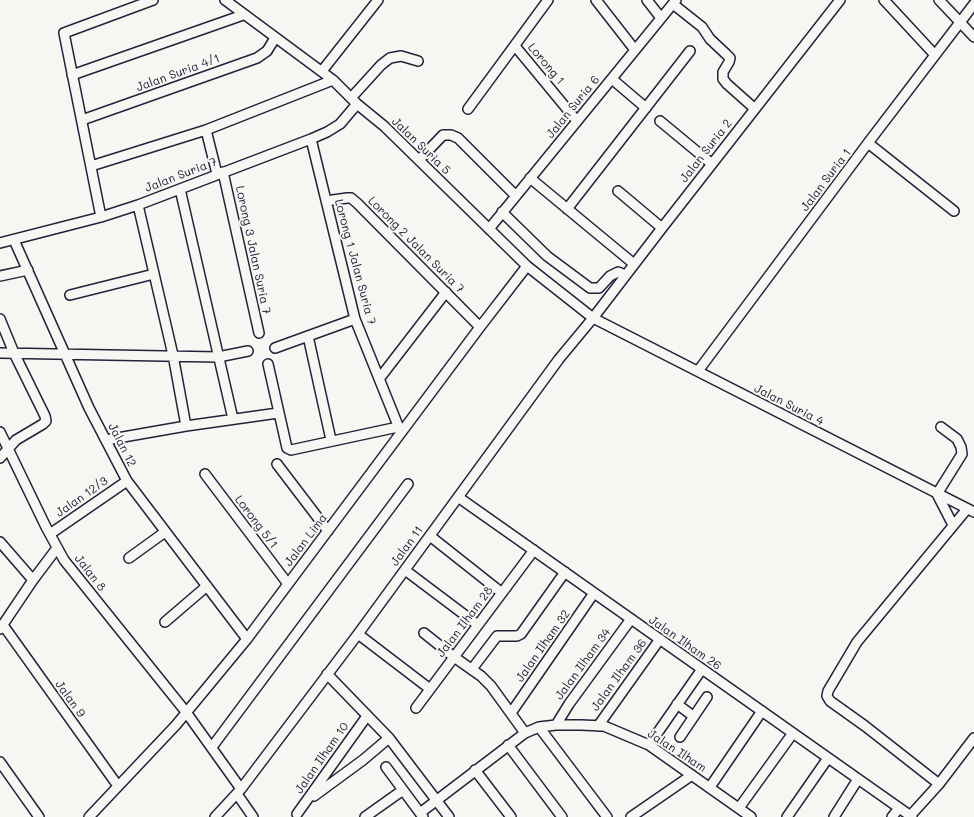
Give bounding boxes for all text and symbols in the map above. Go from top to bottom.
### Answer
street label: Lorong 1 [525,40,567,88]
street label: Jalan Suria 4/1 [134,51,222,95]
street label: Jalan Suria 6 [543,73,603,141]
street label: Jalan Suria 5 [389,114,453,178]
street label: Jalan Suria 2 [677,117,735,185]
street label: Jalan Suria 1 [798,146,854,214]
street label: Jalan Suria 7 [143,155,219,195]
street label: Lorong 3 Jalan Suria 7 [232,184,274,316]
street label: Lorong 2 Jalan Suria 7 [365,194,467,296]
street label: Lorong 1 Jalan Suria 7 [331,198,379,326]
street label: Jalan Suria 4 [752,381,826,429]
street label: Jalan 12 [105,421,139,469]
street label: Jalan 12/3 [53,474,111,520]
street label: Lorong 5/1 [231,493,281,551]
street label: Jalan Lima [282,511,330,569]
street label: Jalan 11 [388,523,426,569]
street label: Jalan 8 [71,552,109,594]
street label: Jalan Ilham 28 [434,584,496,660]
street label: Jalan Ilham 32 [513,607,573,685]
street label: Jalan Ilham 26 [646,613,724,673]
street label: Jalan Ilham 34 [552,625,614,703]
street label: Jalan Ilham 36 [588,636,650,714]
street label: Jalan 9 [52,678,88,720]
street label: Jalan Ilham 10 [292,720,352,796]
street label: Jalan Ilham [645,727,709,775]

